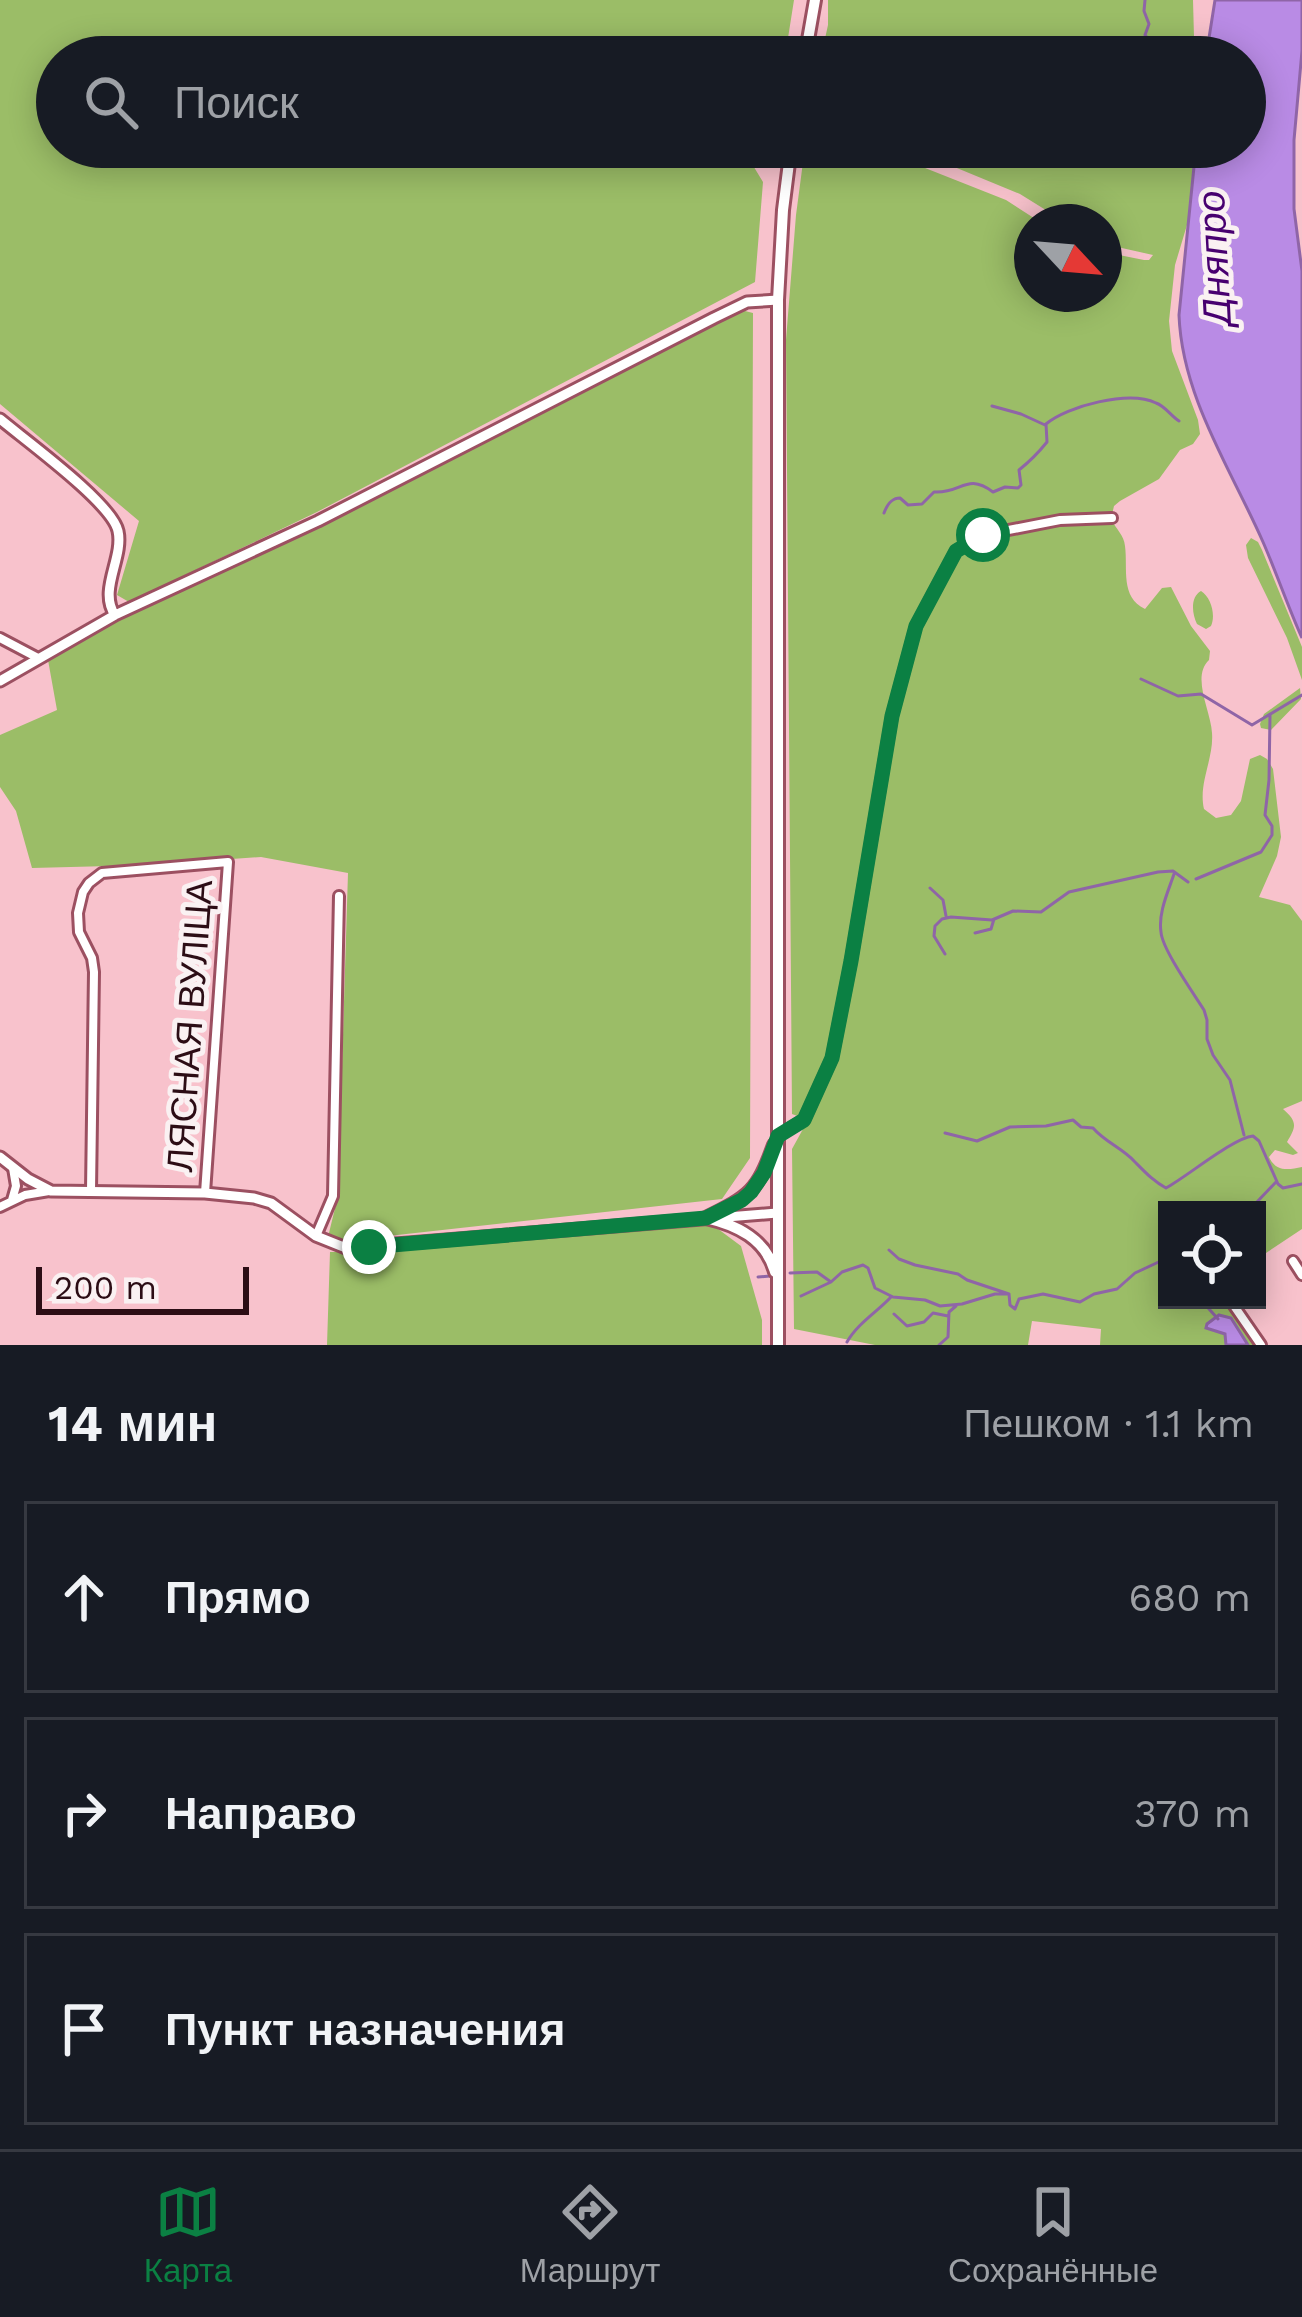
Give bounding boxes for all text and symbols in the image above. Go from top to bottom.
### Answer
search box [36,36,1266,168]
icon: search [78,69,144,135]
text: Поиск [174,76,299,129]
water label: Дняпро [1188,190,1240,330]
north arrow [1014,204,1122,312]
route start [956,508,1010,562]
street label: ЛЯСНАЯ ВУЛІЦА [159,879,221,1173]
map controls [1158,1201,1266,1309]
button: locate [1158,1201,1266,1309]
route end [342,1220,396,1274]
scale bar [36,1261,249,1314]
text: 200 m [54,1268,157,1307]
text: 14 мин [48,1394,217,1453]
text: Пешком · 1.1 km [964,1401,1254,1446]
icon: ahead [51,1564,117,1630]
text: Прямо [165,1571,311,1624]
text: 680 m [1129,1575,1251,1620]
icon: right [51,1780,117,1846]
text: Направо [165,1787,357,1840]
text: 370 m [1134,1791,1251,1836]
icon: arrive [51,1996,117,2062]
text: Пункт назначения [165,2003,565,2056]
tab: Карта [144,2179,232,2290]
tab: Маршрут [520,2179,660,2290]
tab: Сохранённые [948,2179,1158,2290]

